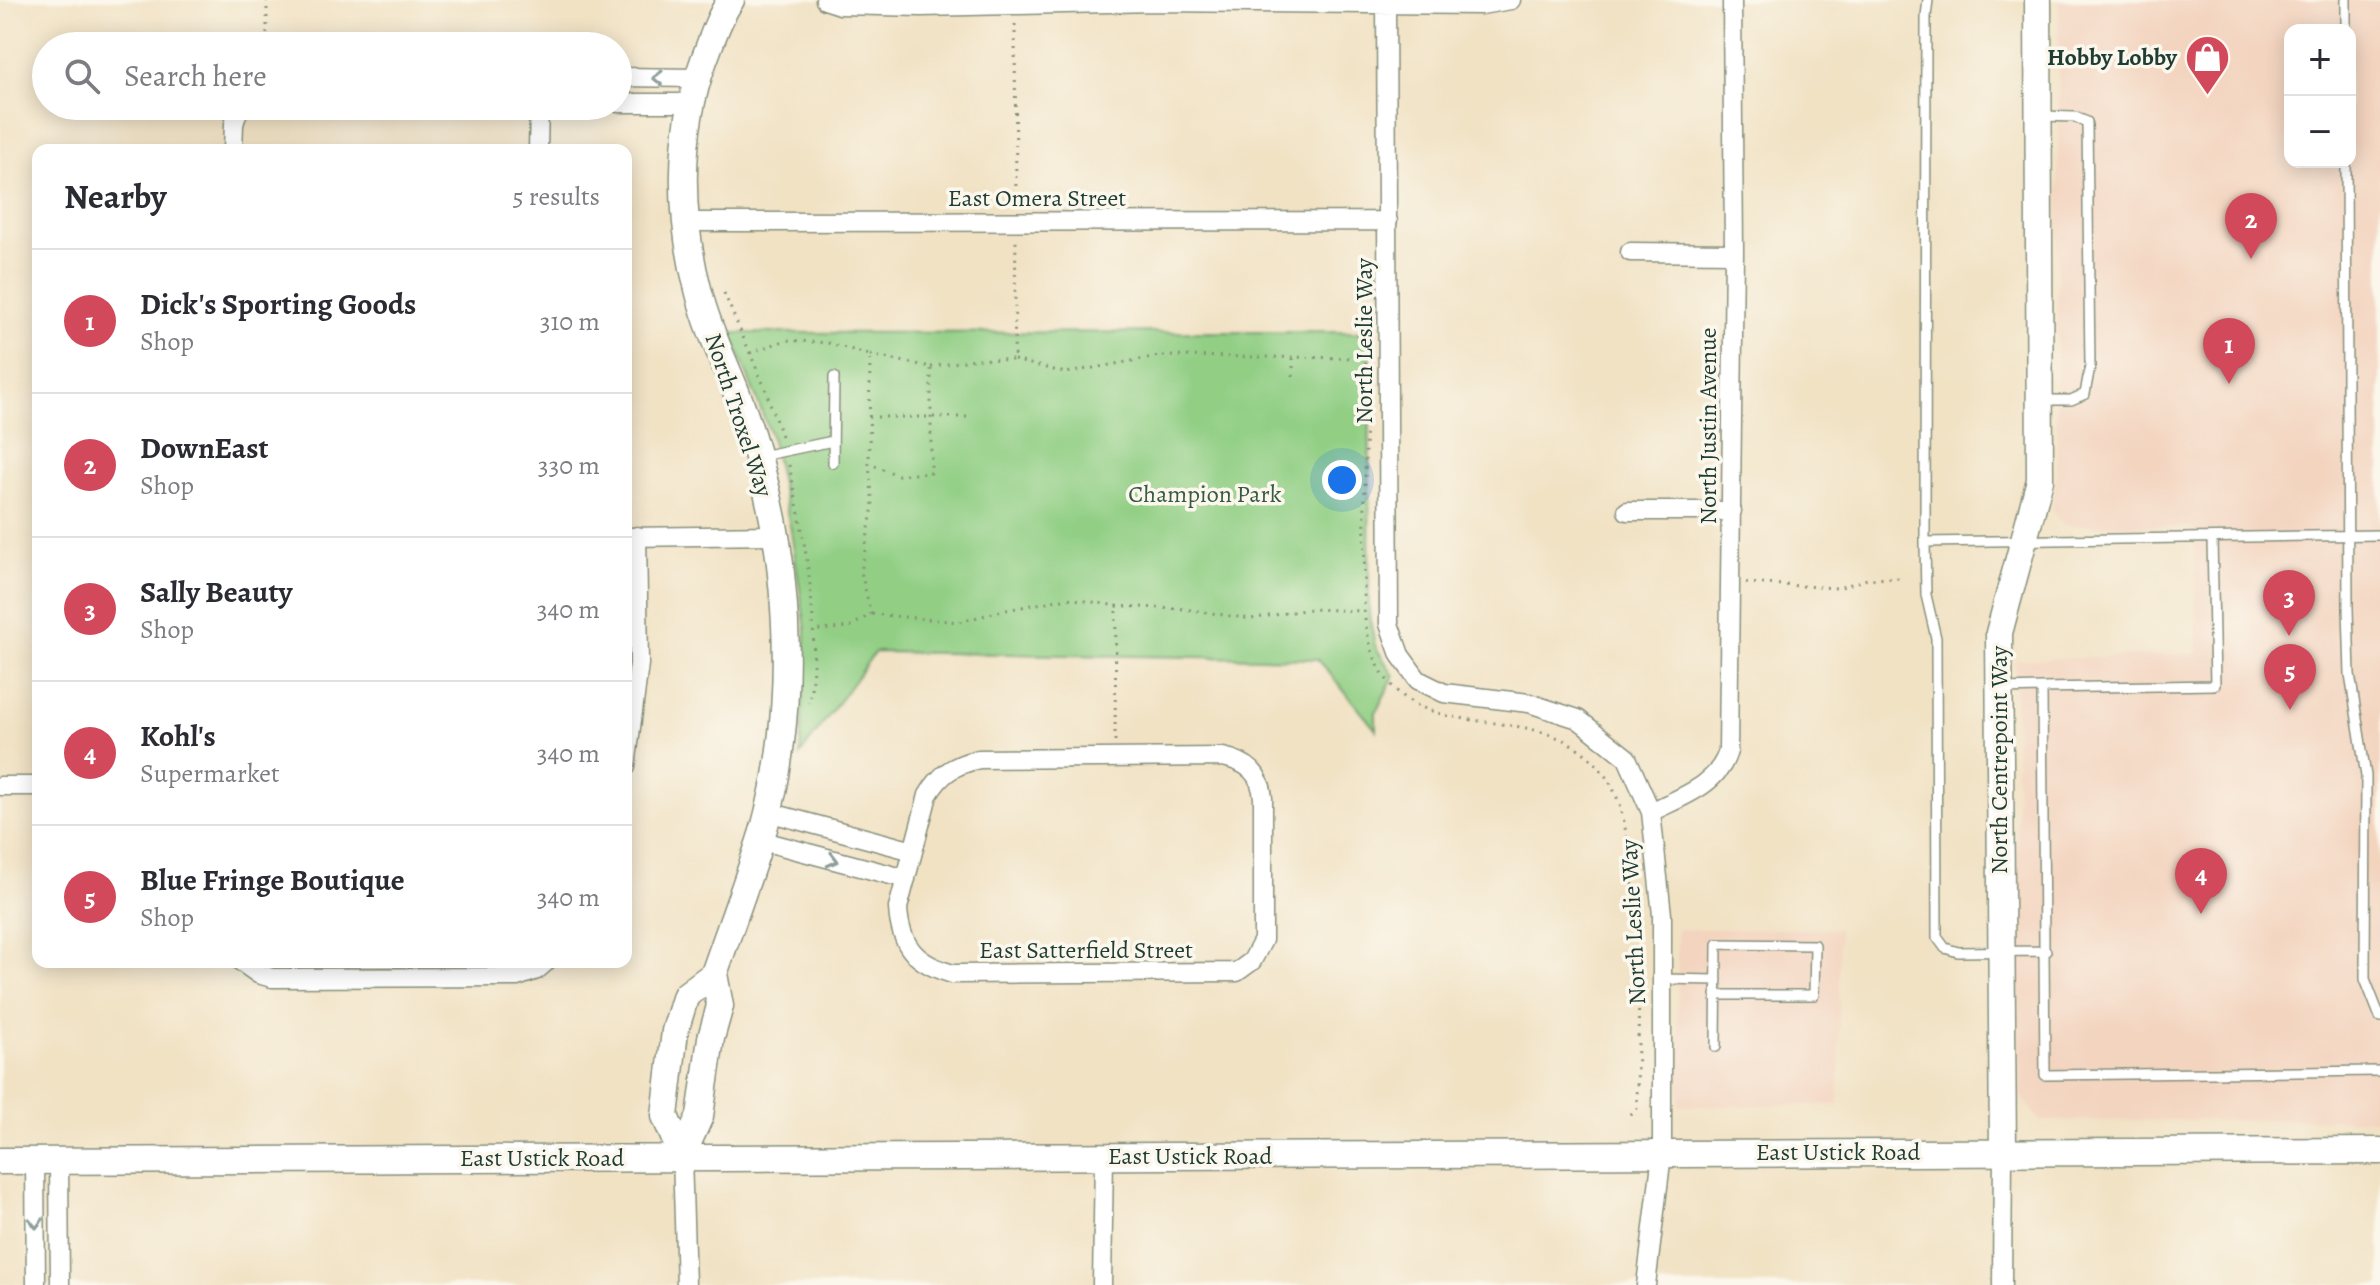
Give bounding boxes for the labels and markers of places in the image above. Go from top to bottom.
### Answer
shop icon: Hobby Lobby [2184,33,2232,96]
place label: Hobby Lobby [2047,41,2178,73]
pin: 2 [2225,193,2277,259]
pin: 1 [2203,318,2255,384]
pin: 3 [2263,570,2315,636]
pin: 5 [2264,644,2316,710]
pin: 4 [2175,848,2227,914]

